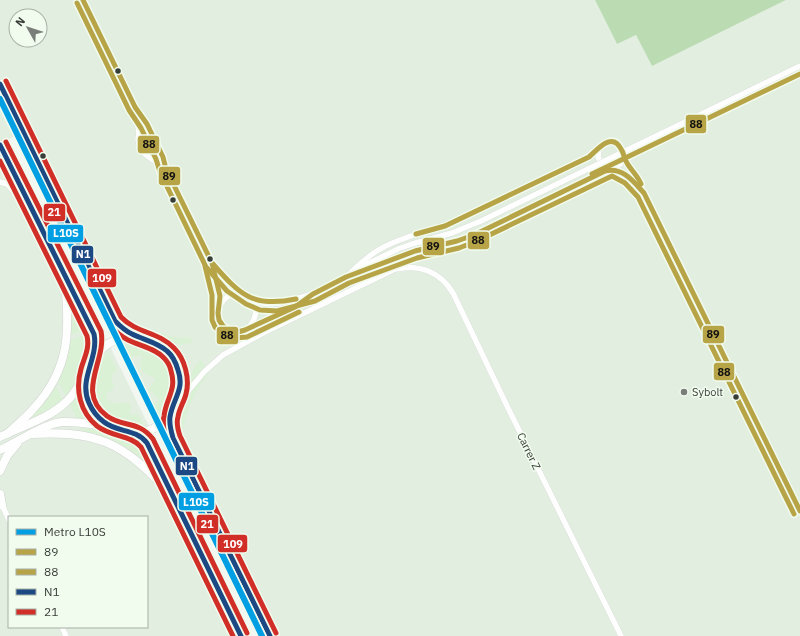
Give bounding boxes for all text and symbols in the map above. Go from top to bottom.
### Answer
north arrow [8,8,48,48]
text: N [12,14,28,29]
unlabelled marker [113,66,123,76]
line badge: 88 [685,114,707,134]
text: 88 [689,117,703,131]
line badge: 88 [137,135,160,154]
text: 88 [142,137,156,151]
unlabelled marker [38,151,48,161]
line badge: 89 [158,166,181,186]
text: 89 [162,169,176,183]
unlabelled marker [168,195,178,205]
line badge: 21 [43,203,66,222]
text: 21 [47,205,61,219]
line badge: L10S [47,224,84,243]
text: L10S [53,226,79,240]
line badge: 88 [467,231,490,250]
text: 88 [471,233,485,247]
line badge: 89 [422,237,445,256]
text: 89 [426,239,440,253]
line badge: N1 [71,245,94,264]
text: N1 [76,247,91,261]
unlabelled marker [205,254,215,264]
line badge: 109 [87,268,117,288]
text: 109 [92,271,112,285]
line badge: 89 [702,325,725,344]
line badge: 88 [216,326,239,345]
text: 89 [706,327,720,341]
text: 88 [220,328,234,342]
line badge: 88 [713,362,735,381]
text: 88 [717,365,731,379]
place label: Sybolt [692,385,723,399]
marker: Sybolt [679,387,689,397]
unlabelled marker [731,392,741,402]
street label: Carrer Z [514,430,544,472]
line badge: N1 [175,456,198,476]
text: N1 [180,459,195,473]
line badge: L10S [178,492,215,511]
text: L10S [183,495,209,509]
line badge: 21 [196,514,219,534]
legend [8,516,148,628]
text: 21 [200,517,214,531]
text: Metro L10S [44,524,106,539]
line badge: 109 [217,534,248,553]
text: 109 [223,537,243,551]
text: 89 [44,544,58,559]
text: 88 [44,564,58,579]
text: N1 [44,584,60,599]
text: 21 [44,604,58,619]

